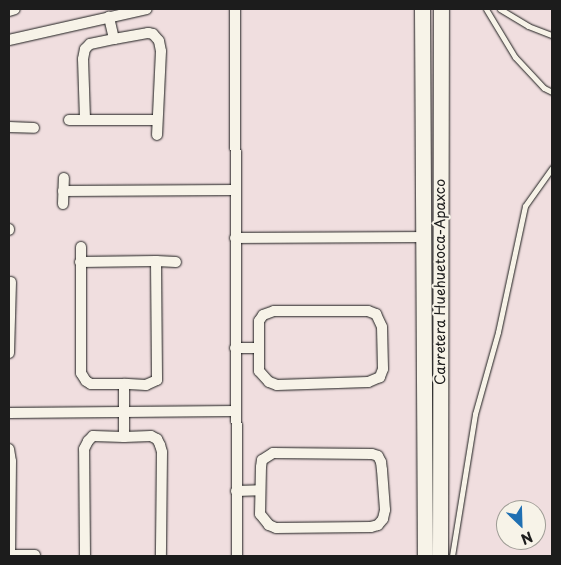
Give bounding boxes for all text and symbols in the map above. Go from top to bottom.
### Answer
street label: Carretera Huehuetoca-Apaxco [432,179,448,385]
north arrow [496,500,546,550]
text: N [518,526,536,550]

